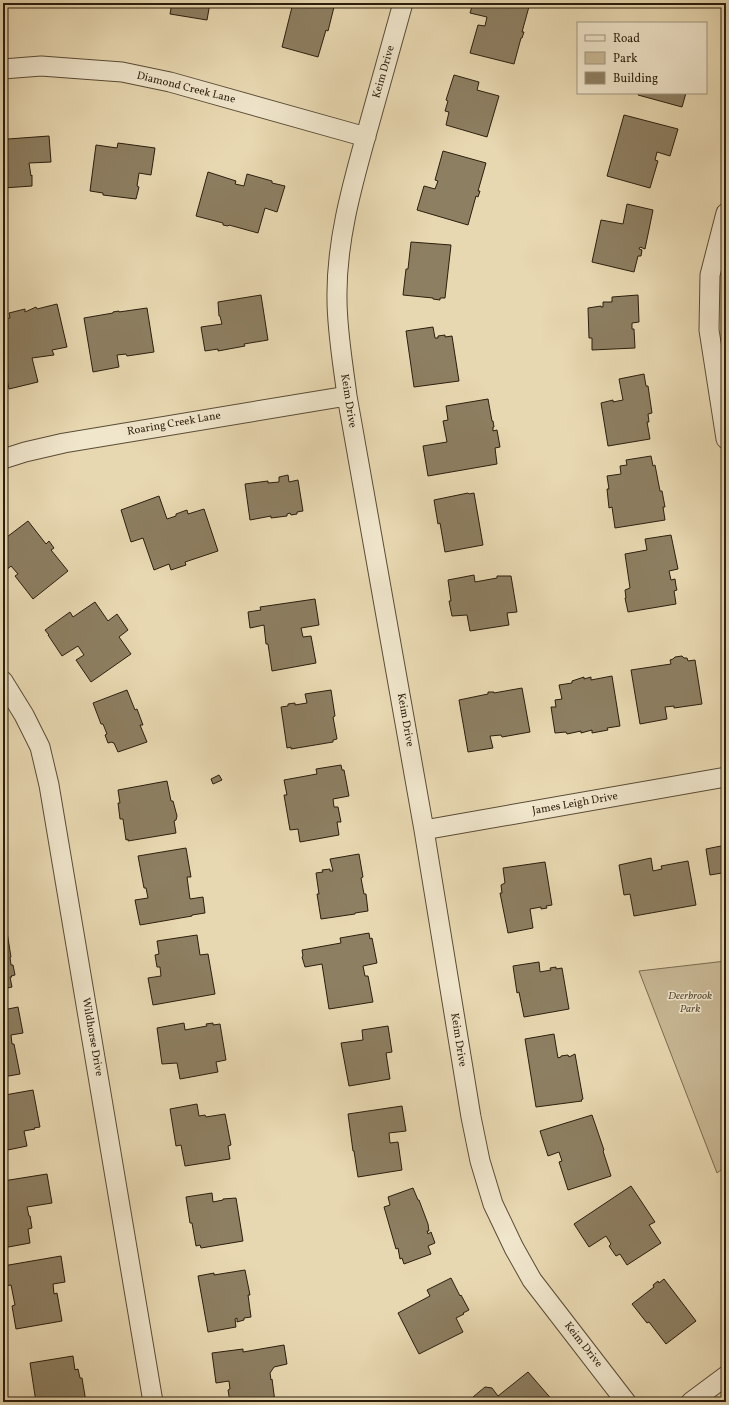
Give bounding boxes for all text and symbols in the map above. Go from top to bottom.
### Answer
legend [577,22,707,94]
text: Road [613,31,640,47]
street label: Keim Drive [369,44,399,100]
text: Park [613,51,638,67]
street label: Diamond Creek Lane [135,68,237,108]
text: Building [613,71,658,87]
street label: Keim Drive [336,373,360,429]
street label: Roaring Creek Lane [126,408,222,440]
street label: Keim Drive [393,692,417,748]
street label: James Leigh Drive [531,789,619,819]
park label: Deerbrook Park [668,989,712,1017]
street label: Wildhorse Drive [78,997,106,1077]
street label: Keim Drive [446,1012,470,1068]
street label: Keim Drive [560,1319,606,1371]

